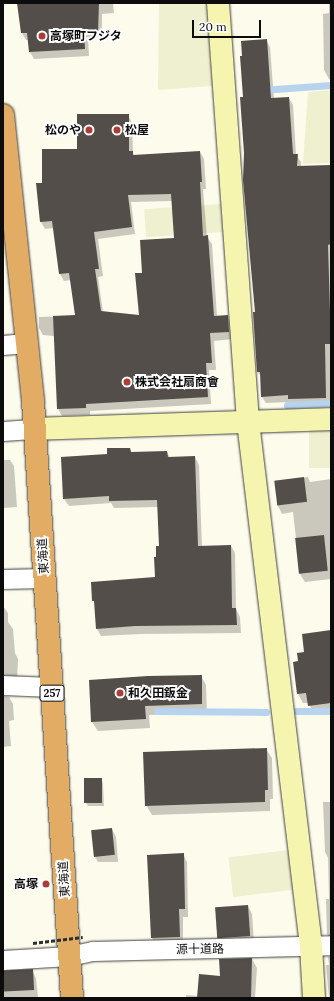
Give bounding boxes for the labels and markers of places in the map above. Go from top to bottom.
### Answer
place label: 高塚町フジタ [50,29,122,43]
marker: 高塚町フジタ [37,31,47,41]
place label: 松のや [45,123,81,137]
place label: 松屋 [125,123,149,137]
marker: 松のや [84,125,94,135]
marker: 松屋 [112,125,122,135]
place label: 株式会社扇商會 [135,375,219,389]
marker: 株式会社扇商會 [122,377,132,387]
place label: 和久田鈑金 [128,686,188,700]
marker: 和久田鈑金 [115,688,125,698]
place label: 高塚 [14,877,38,891]
marker: 高塚 [41,879,51,889]

